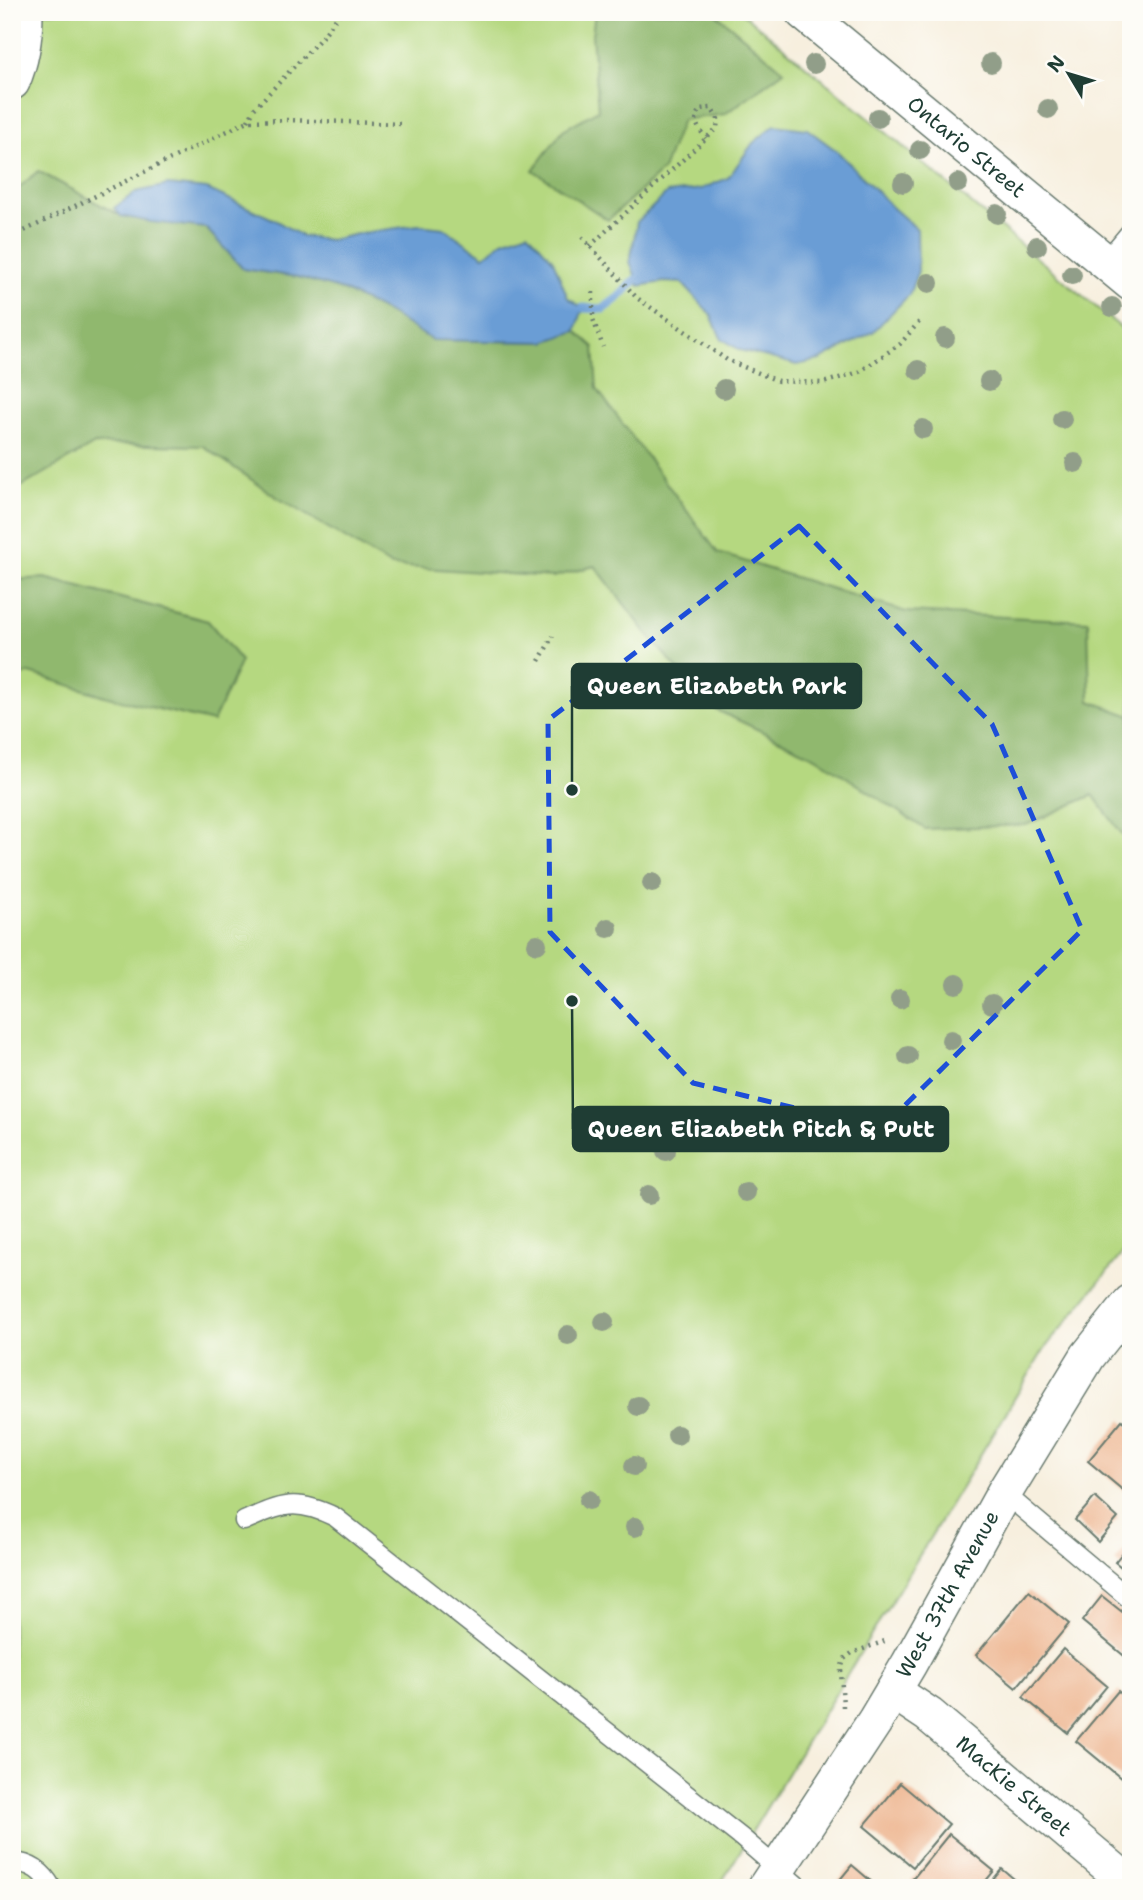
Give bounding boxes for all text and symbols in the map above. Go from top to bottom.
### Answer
north arrow [1034,38,1104,108]
text: N [1042,50,1070,77]
street label: Ontario Street [901,90,1032,204]
callout: Queen Elizabeth Park [572,664,861,708]
text: Queen Elizabeth Park [587,671,847,701]
callout: Queen Elizabeth Pitch & Putt [573,1107,948,1151]
text: Queen Elizabeth Pitch & Putt [588,1114,934,1144]
street label: West 37th Avenue [890,1505,1006,1683]
street label: MacKie Street [950,1730,1077,1843]

